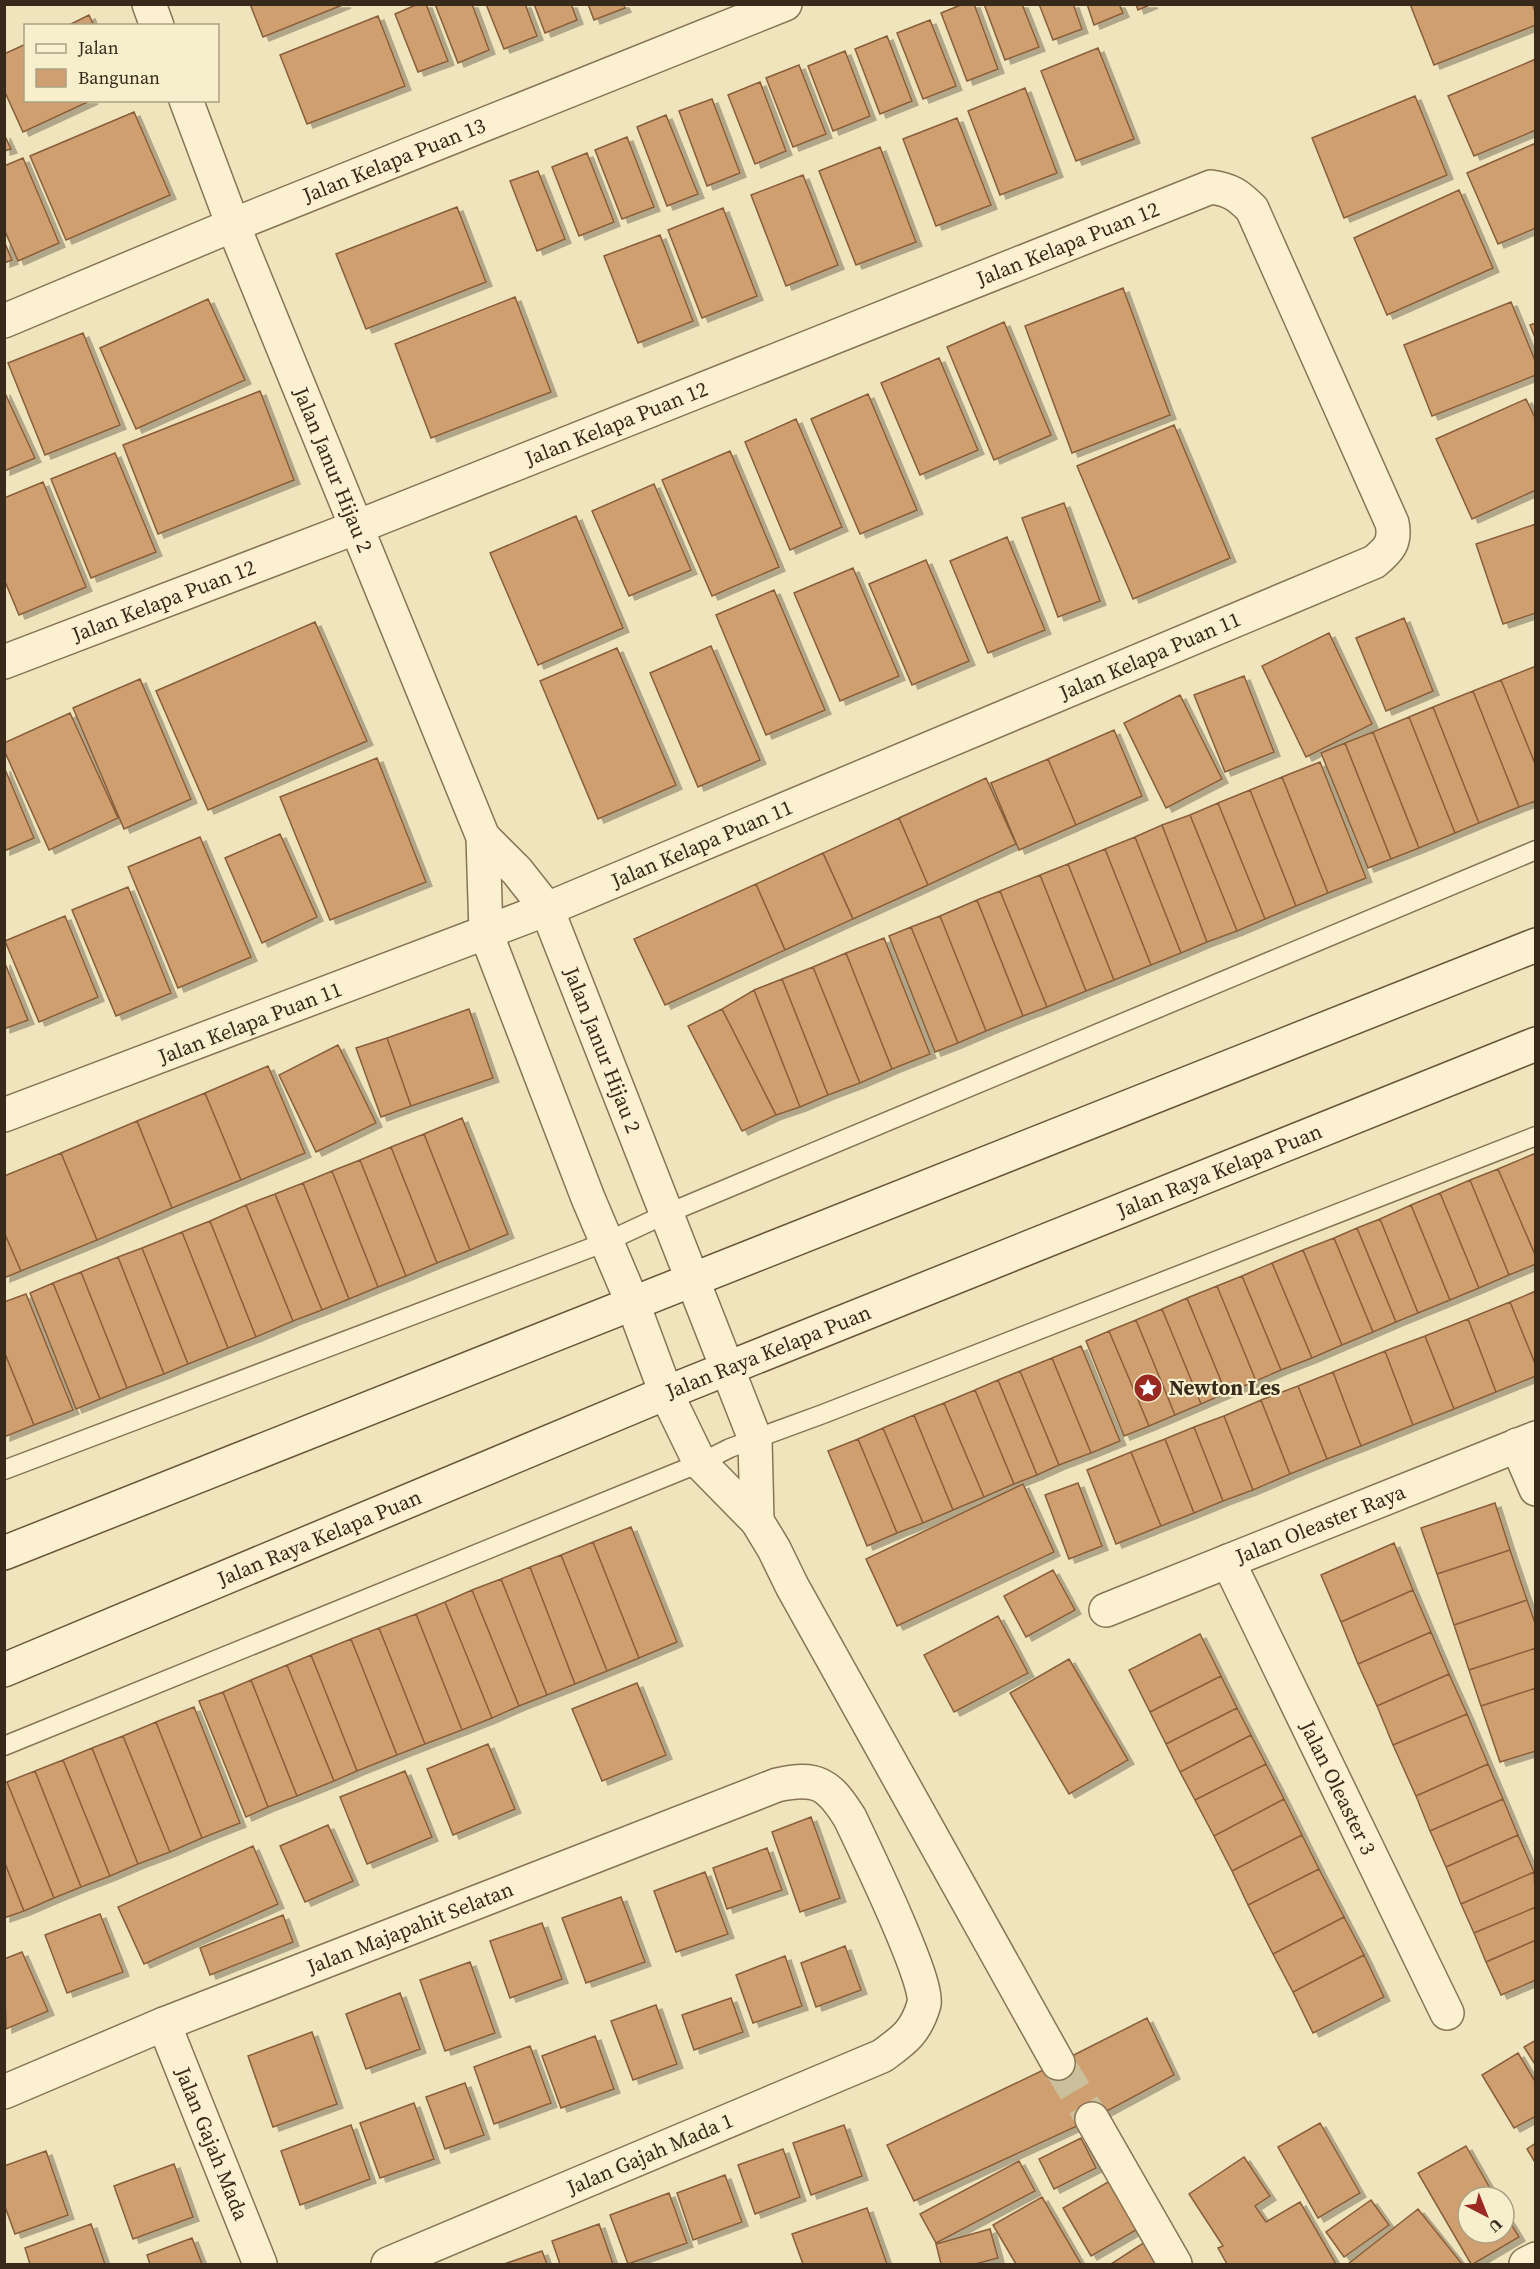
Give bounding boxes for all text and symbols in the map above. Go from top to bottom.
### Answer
legend [24,24,219,102]
text: Jalan [77,35,119,60]
text: Bangunan [78,65,160,90]
street label: Jalan Kelapa Puan 13 [297,110,490,210]
street label: Jalan Kelapa Puan 12 [971,194,1163,293]
street label: Jalan Kelapa Puan 12 [519,374,712,473]
street label: Jalan Janur Hijau 2 [286,382,380,557]
street label: Jalan Kelapa Puan 12 [67,552,260,649]
street label: Jalan Kelapa Puan 11 [1054,604,1245,707]
street label: Jalan Kelapa Puan 11 [606,792,797,895]
street label: Jalan Janur Hijau 2 [557,962,648,1137]
street label: Jalan Kelapa Puan 11 [153,974,346,1071]
street label: Jalan Raya Kelapa Puan [1111,1116,1326,1225]
street label: Jalan Raya Kelapa Puan [660,1297,875,1406]
place icon: Newton Les [1132,1372,1164,1404]
place label: Newton Les [1169,1373,1281,1402]
street label: Jalan Oleaster Raya [1230,1477,1410,1571]
street label: Jalan Raya Kelapa Puan [212,1482,426,1594]
street label: Jalan Oleaster 3 [1293,1715,1383,1859]
street label: Jalan Majapahit Selatan [302,1874,518,1981]
street label: Jalan Gajah Mada [168,2062,256,2225]
street label: Jalan Gajah Mada 1 [561,2105,738,2202]
north arrow [1456,2185,1516,2245]
text: U [1484,2214,1508,2238]

